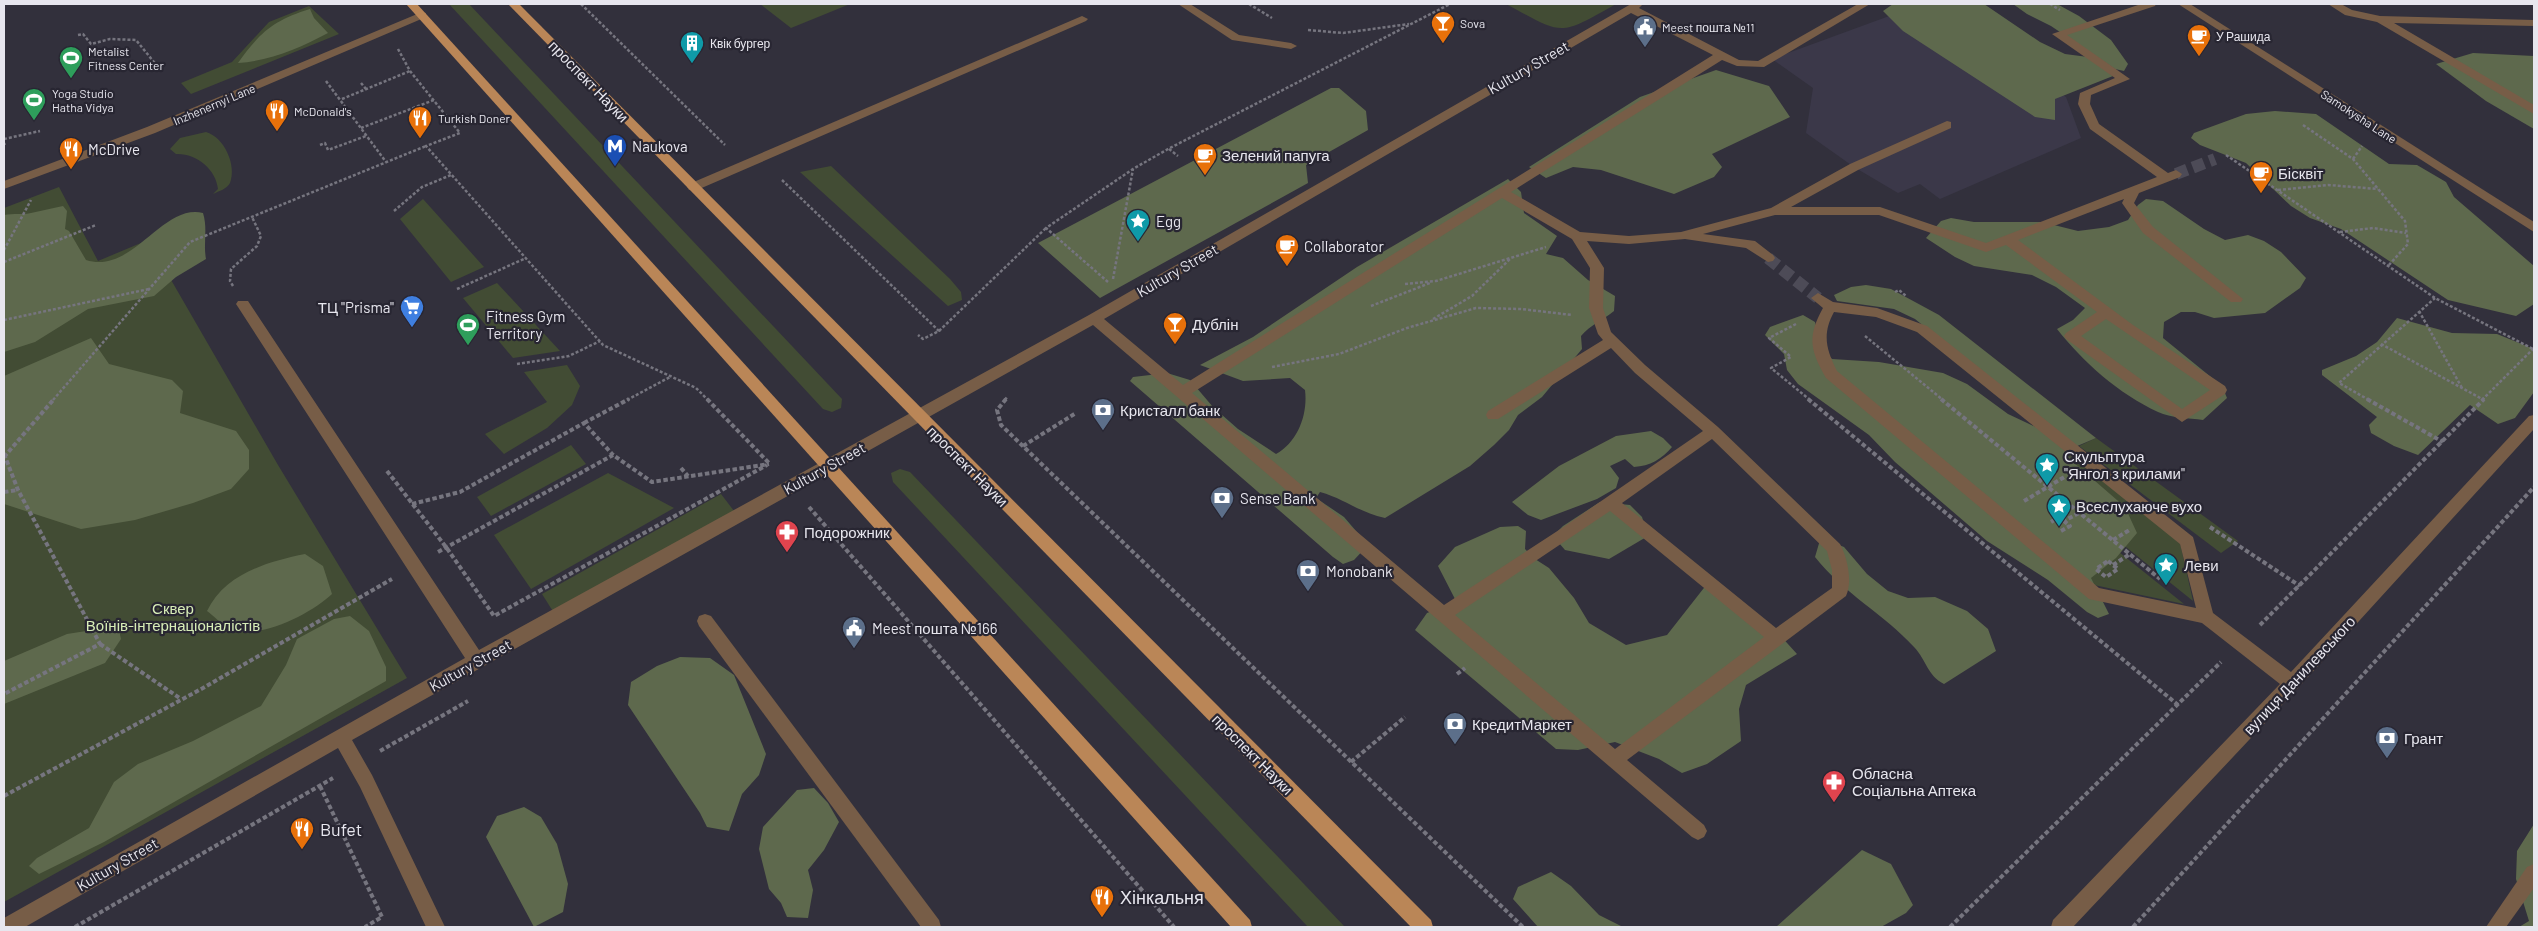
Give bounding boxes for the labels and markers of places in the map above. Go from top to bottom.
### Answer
bar icon: Sova [1430,10,1456,44]
public building icon: Meest пошта №11 [1632,14,1658,48]
place label: Sova [1460,16,1485,30]
place label: Meest пошта №11 [1662,20,1754,34]
cafe icon: У Рашида [2186,23,2212,57]
place label: У Рашида [2216,29,2271,44]
building icon: Квік бургер [679,30,705,64]
place label: Квік бургер [710,36,771,51]
place label: Metalist Fitness Center [88,44,164,72]
sports icon: Metalist Fitness Center [58,45,84,79]
place label: Yoga Studio Hatha Vidya [52,86,114,114]
sports icon: Yoga Studio Hatha Vidya [21,87,47,121]
restaurant icon: McDonald's [264,98,290,132]
place label: McDonald's [294,104,352,118]
restaurant icon: Turkish Doner [407,105,433,139]
place label: Turkish Doner [438,111,511,125]
metro station icon: Naukova [602,133,628,167]
restaurant icon: McDrive [58,136,84,170]
place label: Naukova [632,137,688,155]
place label: McDrive [88,140,140,158]
cafe icon: Зелений папуга [1192,142,1218,176]
place label: Зелений папуга [1222,146,1330,164]
cafe icon: Бісквіт [2248,160,2274,194]
place label: Бісквіт [2278,164,2324,182]
place icon: Egg [1125,208,1151,242]
place label: Egg [1156,212,1181,230]
cafe icon: Collaborator [1274,233,1300,267]
place label: Collaborator [1304,237,1385,255]
supermarket icon: ТЦ "Prisma" [399,294,425,328]
place label: ТЦ "Prisma" [318,298,394,316]
place label: Fitness Gym Territory [486,307,565,342]
bar icon: Дублін [1162,311,1188,345]
sports icon: Fitness Gym Territory [455,312,481,346]
place label: Дублін [1192,315,1238,333]
bank icon: Кристалл банк [1090,397,1116,431]
place label: Кристалл банк [1120,401,1220,419]
place label: Скульптура "Янгол з крилами" [2064,447,2185,482]
place icon: Скульптура "Янгол з крилами" [2034,452,2060,486]
bank icon: Sense Bank [1209,485,1235,519]
place label: Sense Bank [1240,489,1316,507]
place icon: Всеслухаюче вухо [2046,493,2072,527]
place label: Всеслухаюче вухо [2076,497,2202,515]
pharmacy icon: Подорожник [774,519,800,553]
place label: Подорожник [804,523,890,541]
place icon: Леви [2153,552,2179,586]
place label: Леви [2184,556,2219,574]
bank icon: Monobank [1295,558,1321,592]
place label: Monobank [1326,562,1393,580]
public building icon: Meest пошта №166 [841,615,867,649]
place label: Meest пошта №166 [872,619,998,637]
bank icon: КредитМаркет [1442,711,1468,745]
place label: КредитМаркет [1472,715,1572,733]
bank icon: Грант [2374,725,2400,759]
place label: Грант [2404,729,2443,747]
place label: Обласна Соціальна Аптека [1852,764,1977,799]
pharmacy icon: Обласна Соціальна Аптека [1821,769,1847,803]
restaurant icon: Bufet [289,816,315,850]
place label: Bufet [320,818,362,840]
restaurant icon: Хінкальня [1089,884,1115,918]
place label: Хінкальня [1120,886,1204,908]

